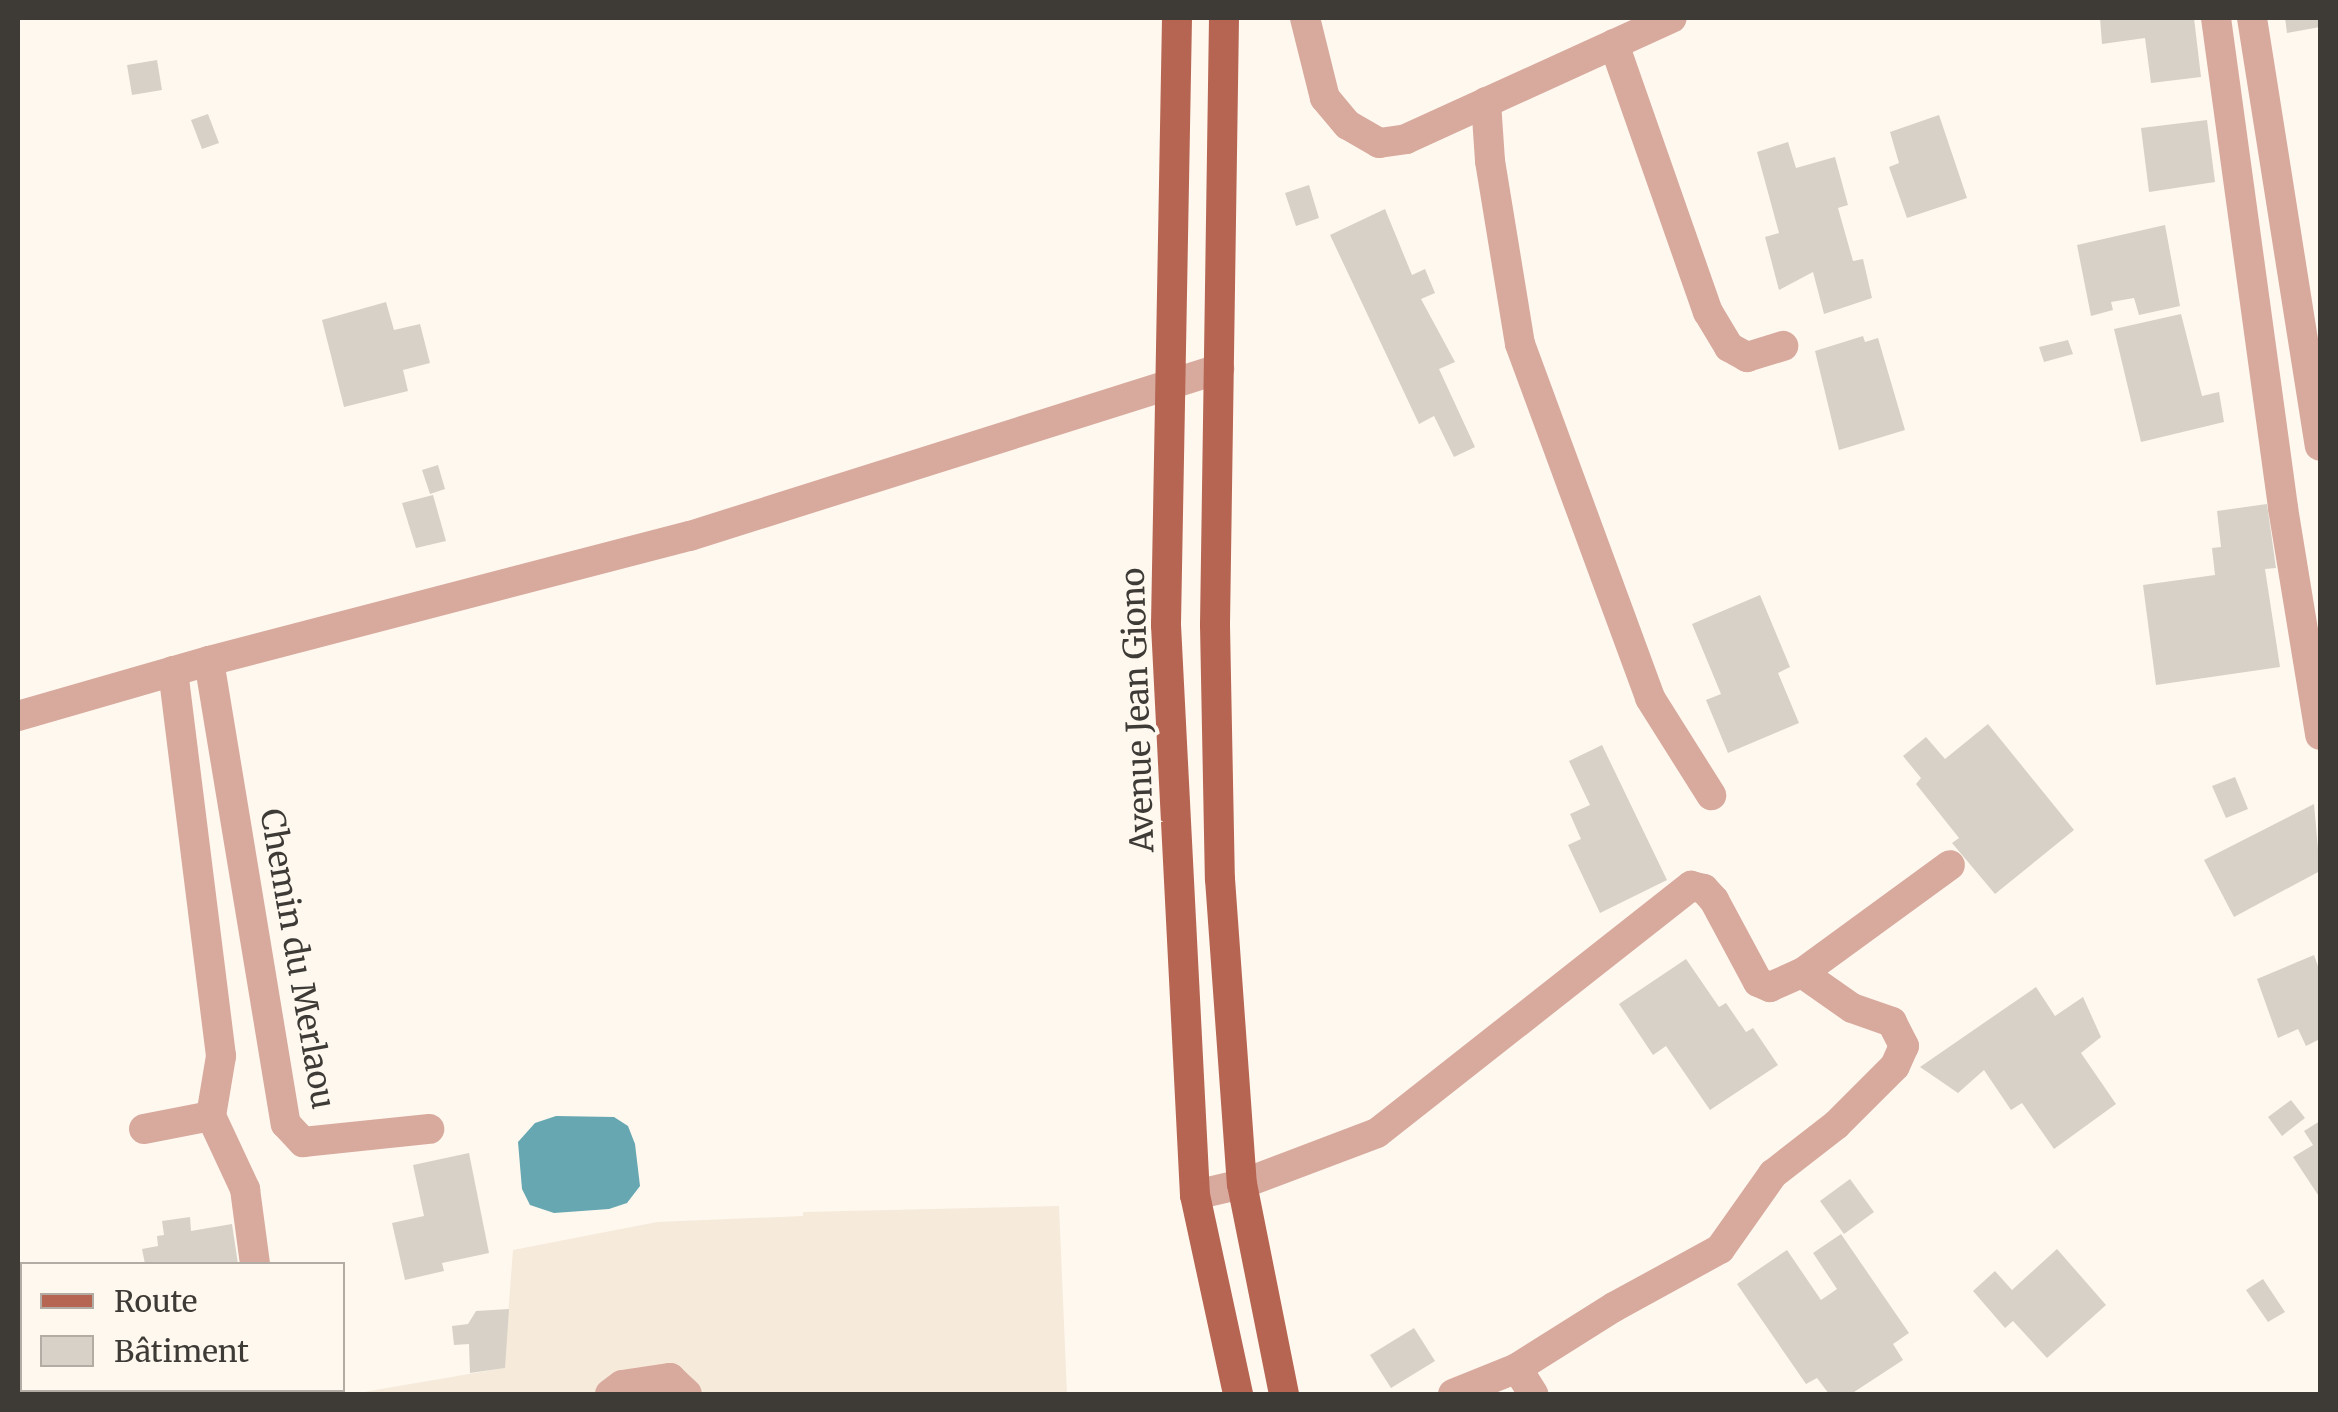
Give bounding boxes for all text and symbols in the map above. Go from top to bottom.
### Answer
street label: Avenue Jean Giono [1114,567,1162,853]
street label: Chemin du Merlaou [252,806,342,1112]
legend [20,1262,345,1392]
text: Route [114,1282,197,1320]
text: Bâtiment [114,1332,249,1370]

